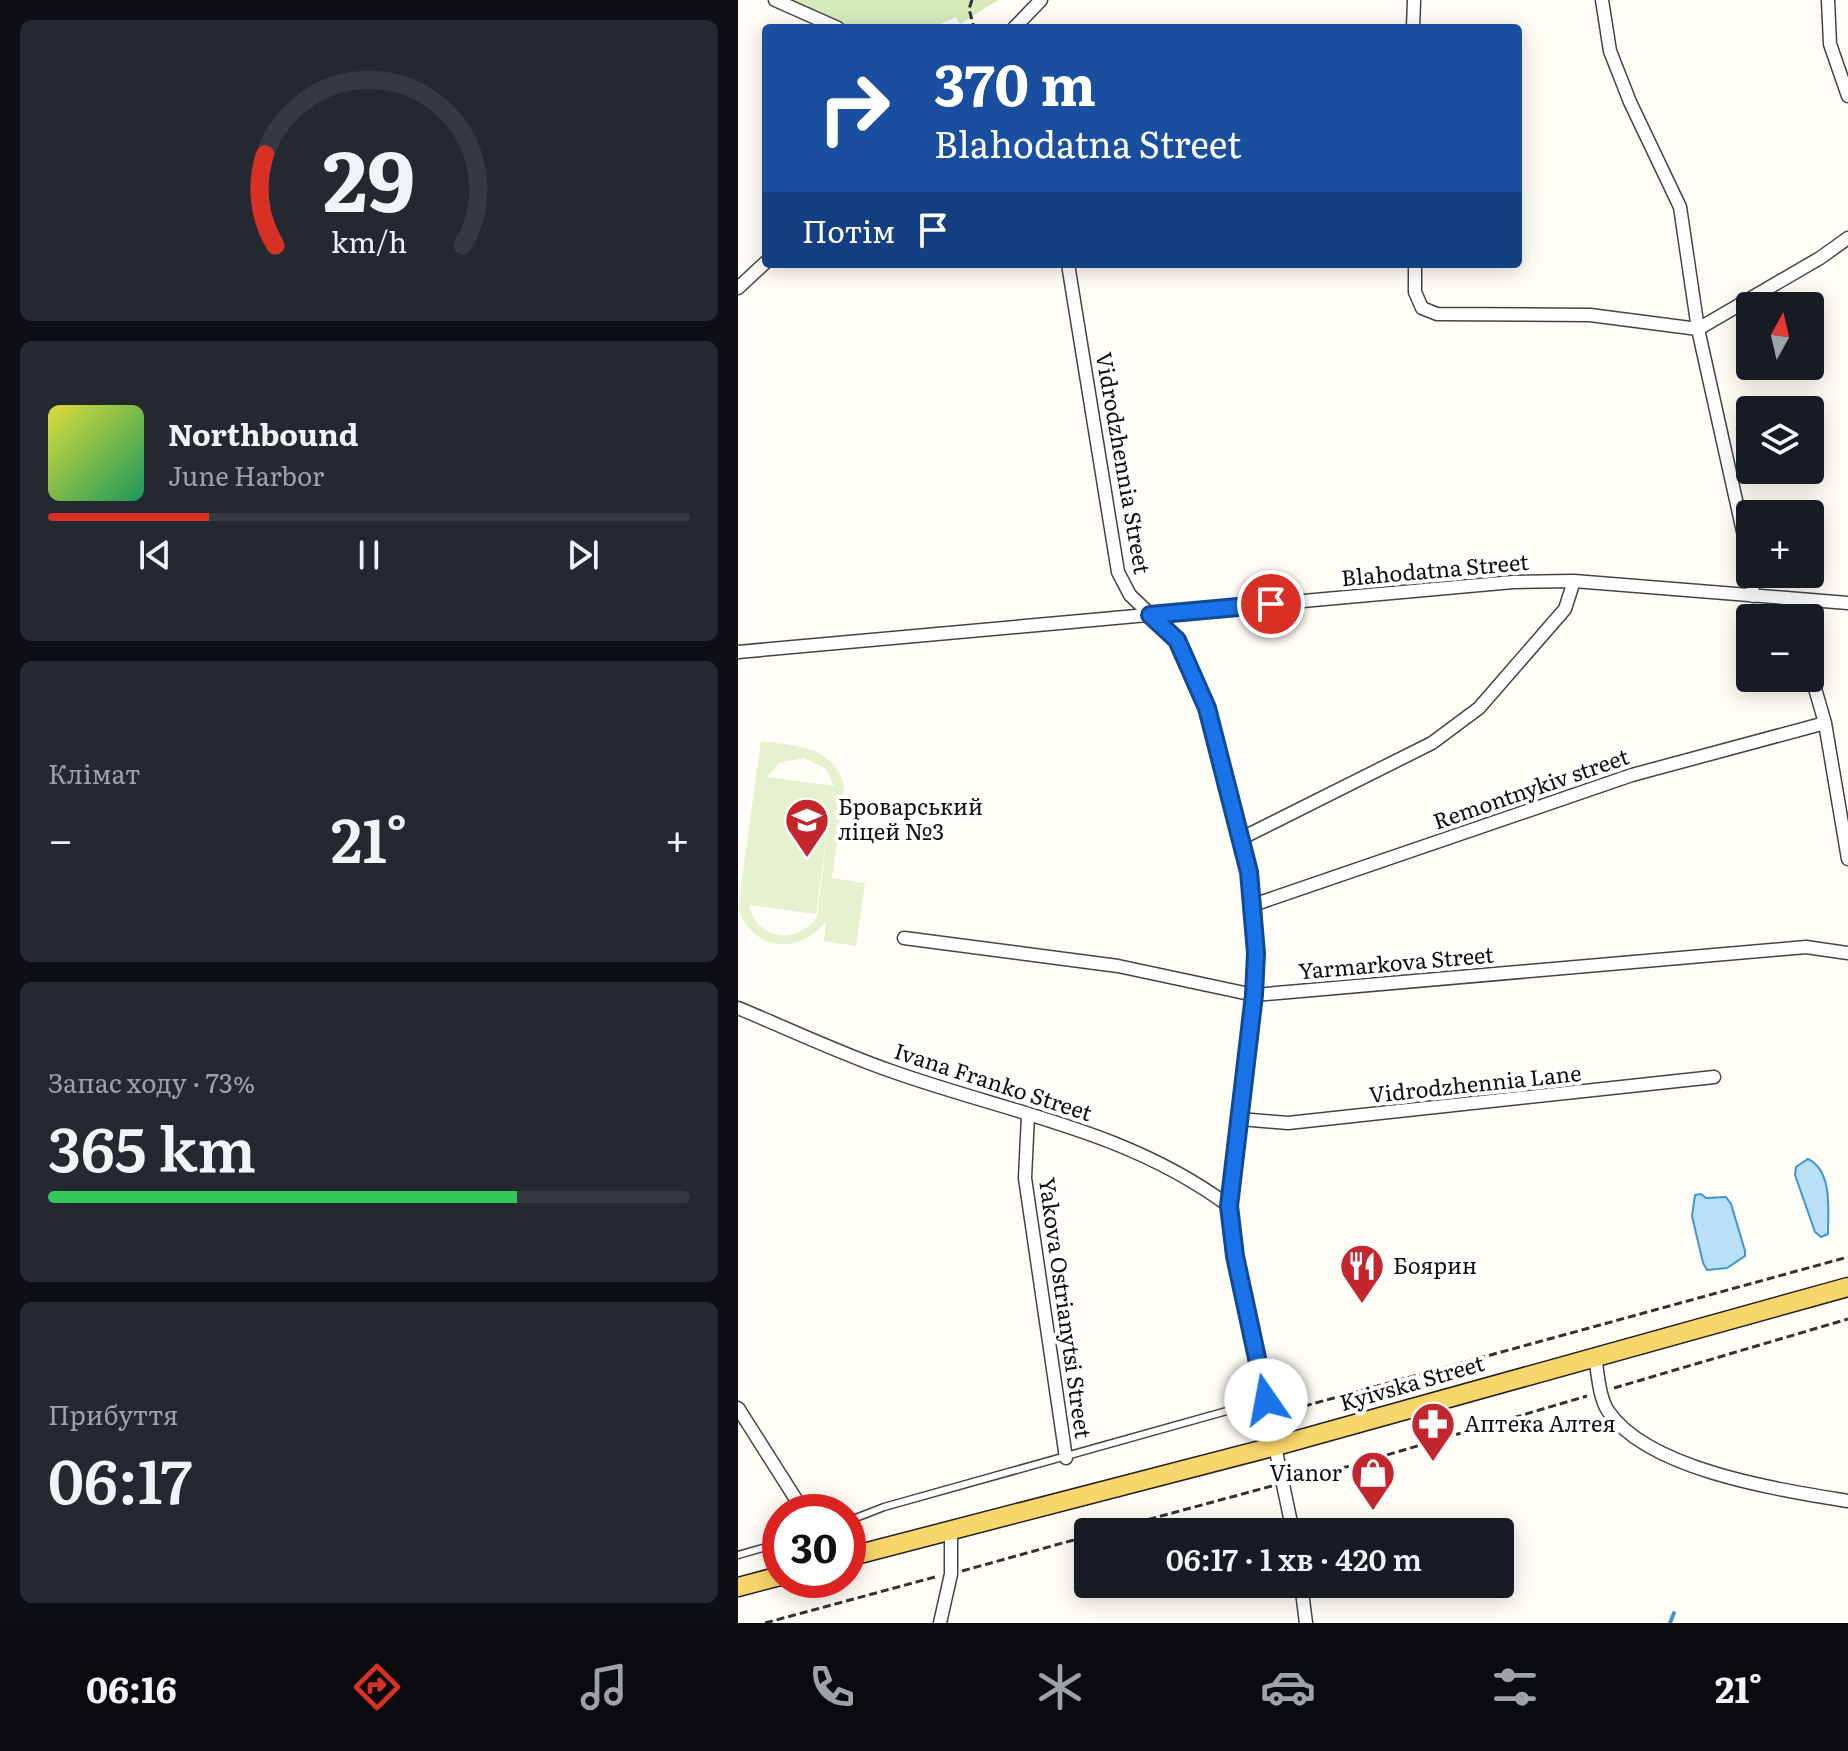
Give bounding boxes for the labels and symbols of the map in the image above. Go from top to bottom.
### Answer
north arrow [1736,292,1824,380]
street label: Vidrodzhennia Street [1089,349,1160,576]
street label: Blahodatna Street [1340,544,1530,593]
pin [1237,570,1305,638]
street label: Remontnykiv street [1428,739,1633,837]
place label: Броварський ліцей №3 [838,789,983,847]
school or university icon: Броварський ліцей №3 [783,796,831,859]
street label: Yarmarkova Street [1297,937,1495,986]
street label: Ivana Franko Street [890,1033,1097,1128]
street label: Vidrodzhennia Lane [1367,1055,1583,1110]
street label: Yakova Ostrianytsi Street [1032,1175,1101,1441]
restaurant icon: Боярин [1338,1242,1386,1305]
place label: Боярин [1393,1248,1477,1281]
street label: Kyivska Street [1335,1345,1488,1418]
position arrow [1224,1358,1308,1442]
pharmacy icon: Аптека Алтея [1409,1400,1457,1463]
place label: Аптека Алтея [1464,1406,1616,1439]
shop icon: Vianor [1349,1449,1397,1512]
place label: Vianor [1270,1455,1343,1488]
speed limit sign: 30 [762,1494,866,1598]

